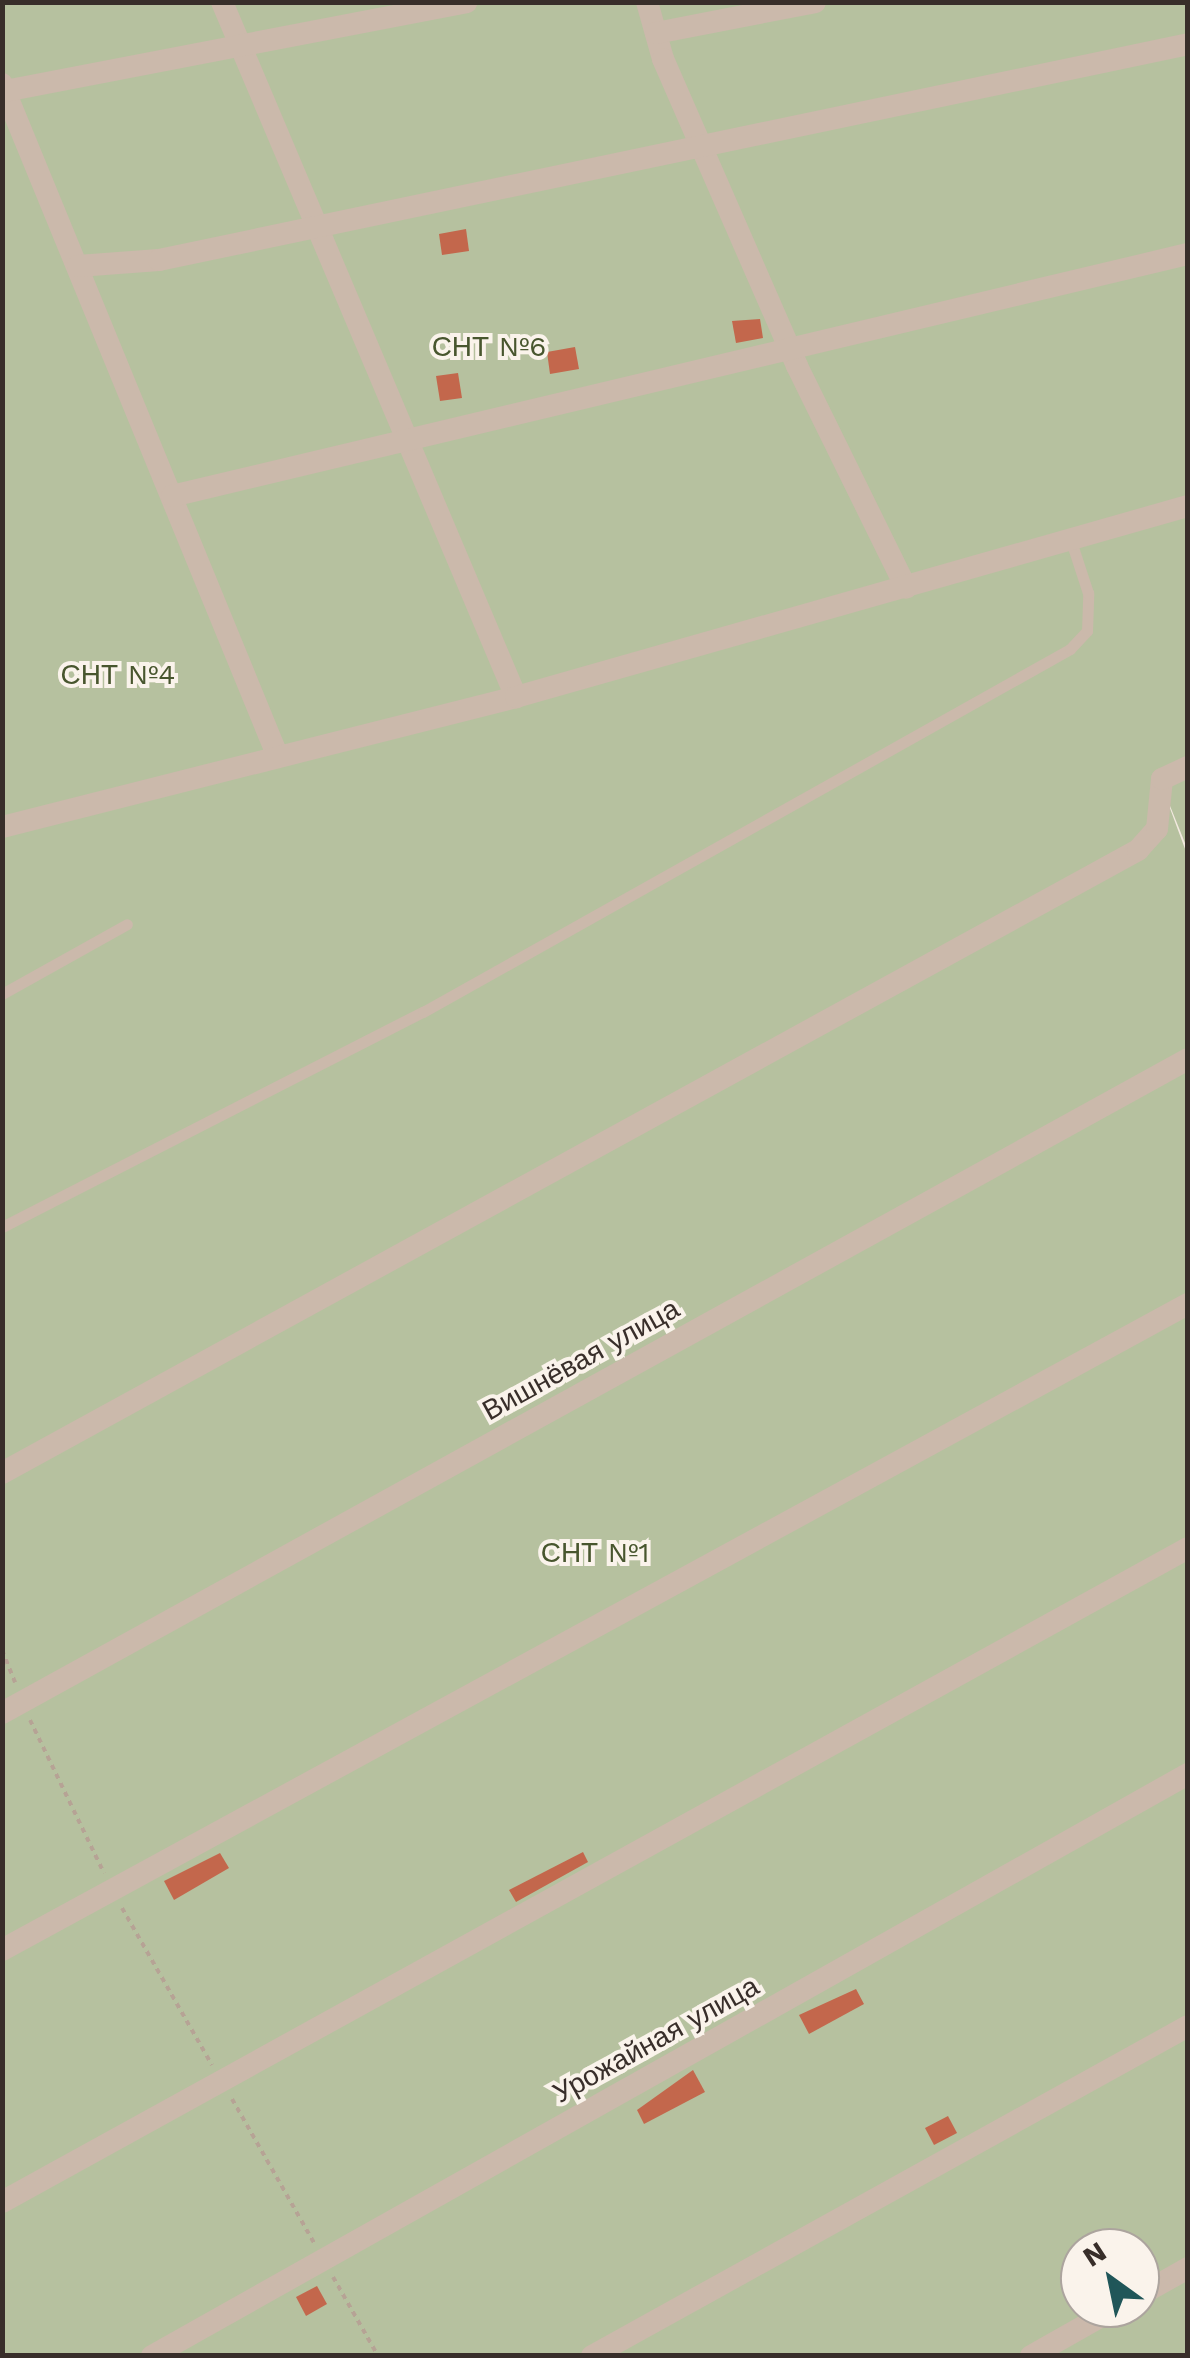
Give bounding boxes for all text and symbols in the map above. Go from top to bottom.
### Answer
park label: СНТ №6 [432,330,546,364]
park label: СНТ №4 [61,658,175,692]
street label: Вишнёвая улица [477,1292,685,1428]
park label: СНТ №1 [541,1536,649,1570]
street label: Урожайная улица [547,1970,765,2110]
north arrow [1060,2228,1160,2328]
text: N [1077,2235,1112,2274]

